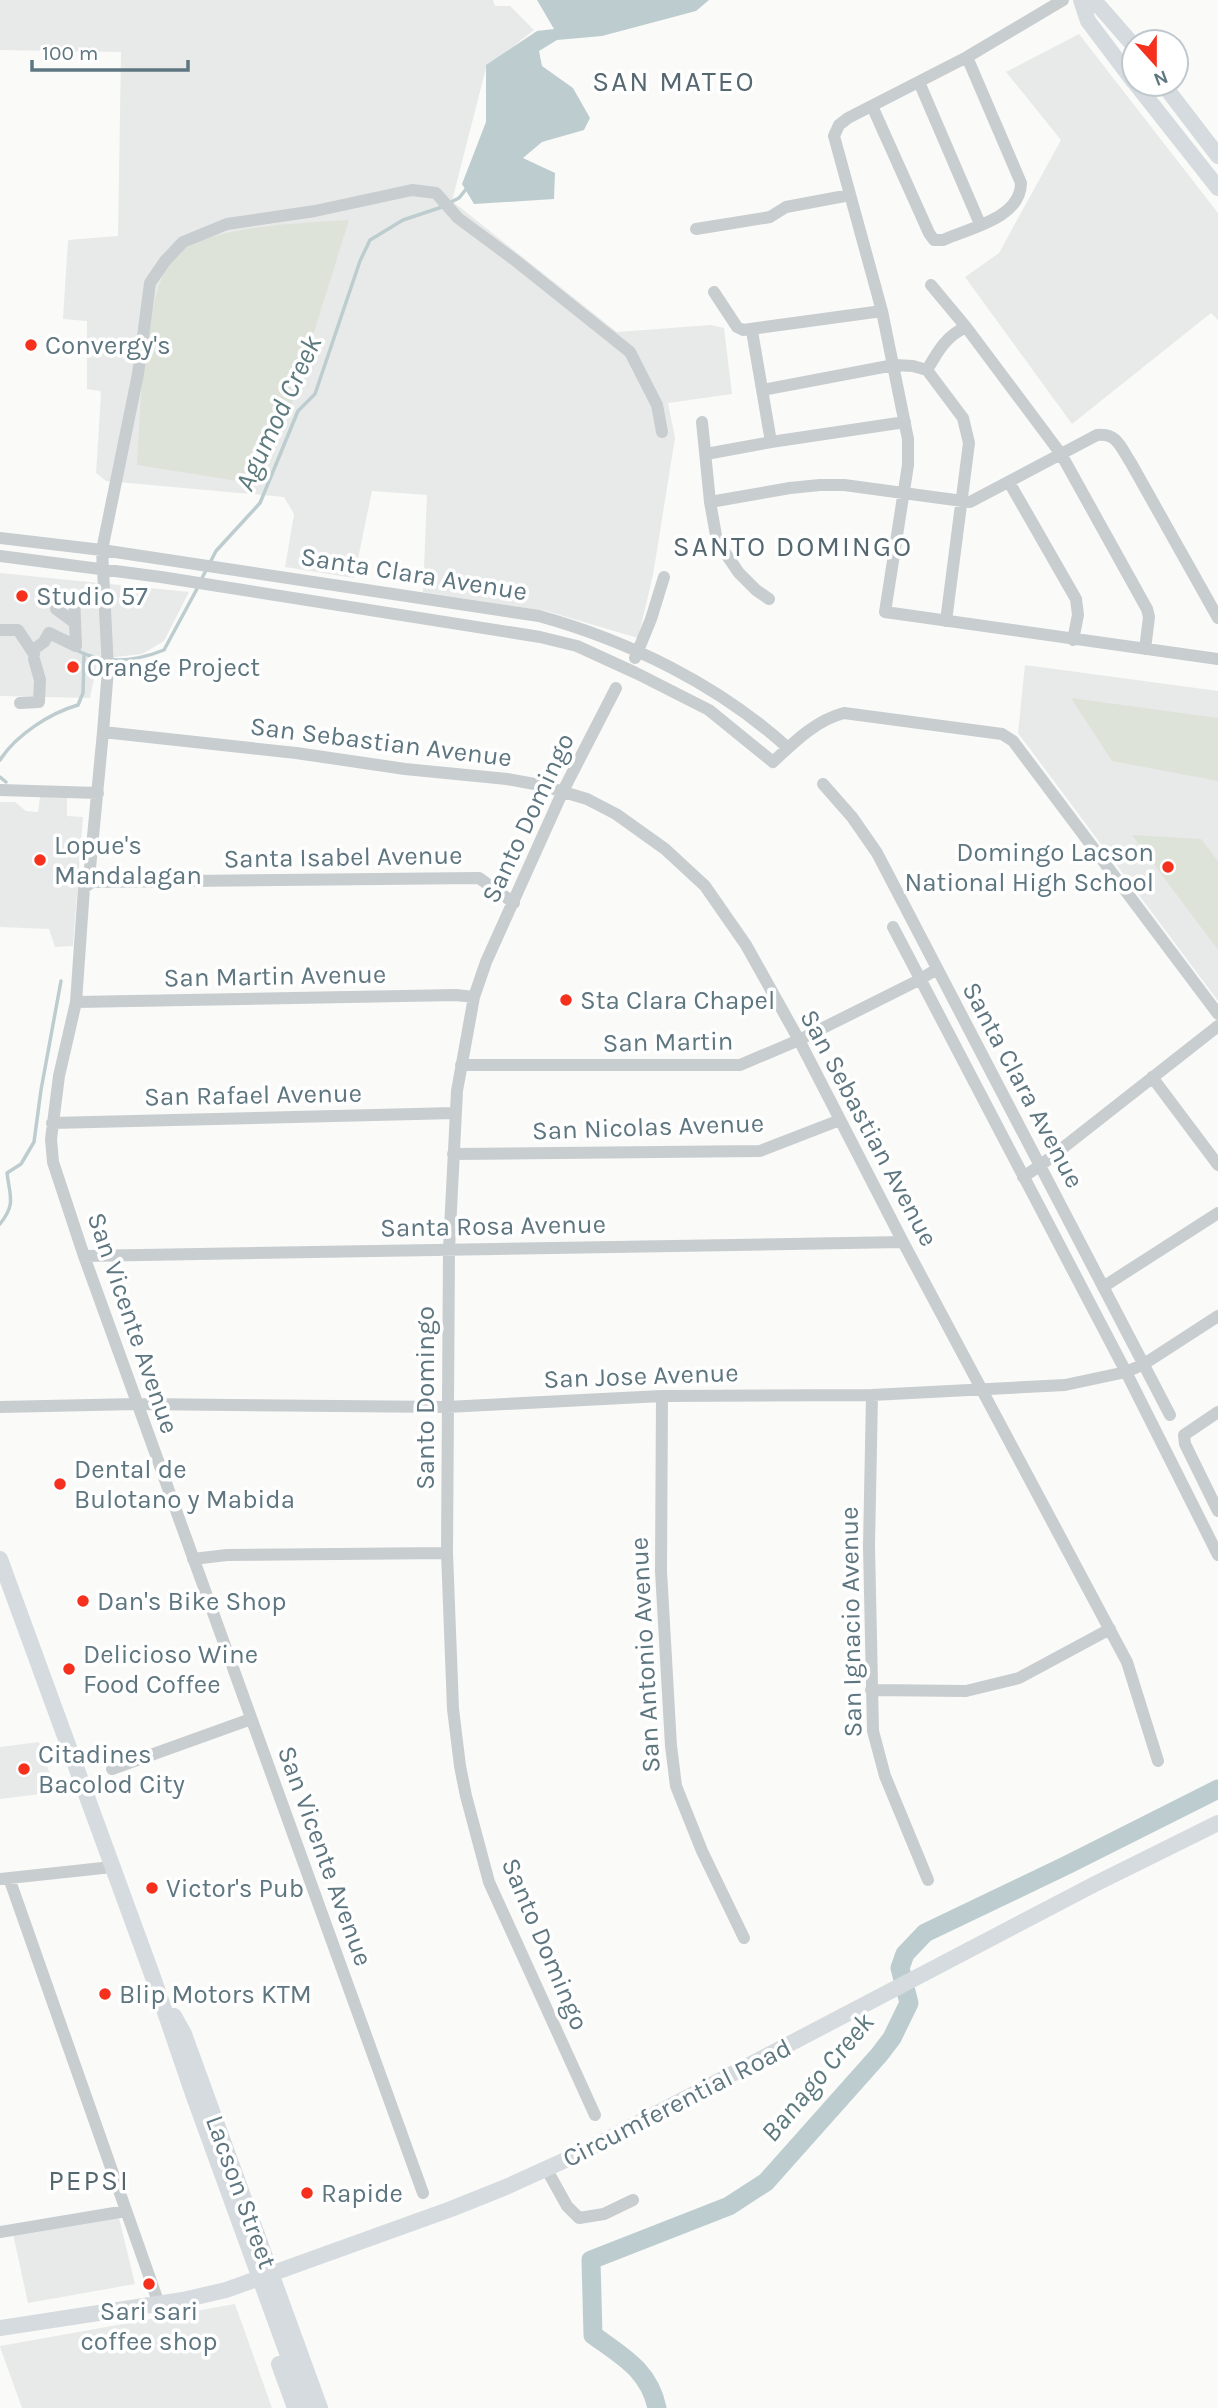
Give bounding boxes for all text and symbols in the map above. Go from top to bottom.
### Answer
scale bar [32,28,187,72]
north arrow [1120,28,1190,98]
text: 100 m [42,41,99,65]
district label: SAN MATEO [592,65,756,98]
text: N [1150,65,1171,91]
water label: Agumod Creek [228,329,329,496]
place label: Convergy's [45,330,171,361]
marker: Convergy's [23,337,39,353]
district label: SANTO DOMINGO [673,530,913,563]
street label: Santa Clara Avenue [298,541,530,607]
place label: Studio 57 [36,581,148,612]
marker: Studio 57 [14,588,30,604]
place label: Orange Project [87,652,260,683]
marker: Orange Project [65,659,81,675]
street label: San Sebastian Avenue [248,711,514,773]
street label: Santo Domingo [475,728,581,908]
place label: Lopue's Mandalagan [54,830,202,891]
place label: Domingo Lacson National High School [905,837,1154,898]
street label: Santa Isabel Avenue [223,839,463,875]
marker: Lopue's Mandalagan [32,852,48,868]
marker: Domingo Lacson National High School [1160,859,1176,875]
street label: San Martin Avenue [163,959,387,993]
street label: Santa Clara Avenue [956,977,1090,1193]
place label: Sta Clara Chapel [580,985,775,1016]
marker: Sta Clara Chapel [558,992,574,1008]
street label: San Sebastian Avenue [793,1004,945,1252]
street label: San Martin [602,1025,734,1059]
street label: San Rafael Avenue [144,1078,362,1112]
street label: San Nicolas Avenue [531,1107,765,1147]
street label: San Vicente Avenue [81,1208,185,1438]
street label: Santa Rosa Avenue [380,1209,606,1243]
street label: Santo Domingo [410,1306,441,1490]
street label: San Jose Avenue [543,1357,739,1395]
place label: Dental de Bulotano y Mabida [74,1454,295,1515]
marker: Dental de Bulotano y Mabida [52,1476,68,1492]
street label: San Ignacio Avenue [833,1506,869,1738]
street label: San Antonio Avenue [623,1536,667,1774]
place label: Dan's Bike Shop [97,1586,286,1617]
marker: Dan's Bike Shop [75,1593,91,1609]
place label: Delicioso Wine Food Coffee [83,1639,258,1700]
marker: Delicioso Wine Food Coffee [61,1661,77,1677]
place label: Citadines Bacolod City [38,1739,185,1800]
street label: San Vicente Avenue [271,1742,379,1970]
marker: Citadines Bacolod City [16,1761,32,1777]
street label: Santo Domingo [495,1853,595,2035]
place label: Victor's Pub [166,1873,304,1904]
marker: Victor's Pub [144,1880,160,1896]
place label: Blip Motors KTM [119,1979,312,2010]
marker: Blip Motors KTM [97,1986,113,2002]
water label: Banago Creek [753,2005,881,2148]
street label: Circumferential Road [558,2032,796,2174]
street label: Lacson Street [199,2111,283,2273]
district label: PEPSI [48,2164,130,2197]
place label: Rapide [321,2178,403,2209]
marker: Rapide [299,2185,315,2201]
marker: Sari sari coffee shop [141,2276,157,2292]
place label: Sari sari coffee shop [80,2296,218,2357]

